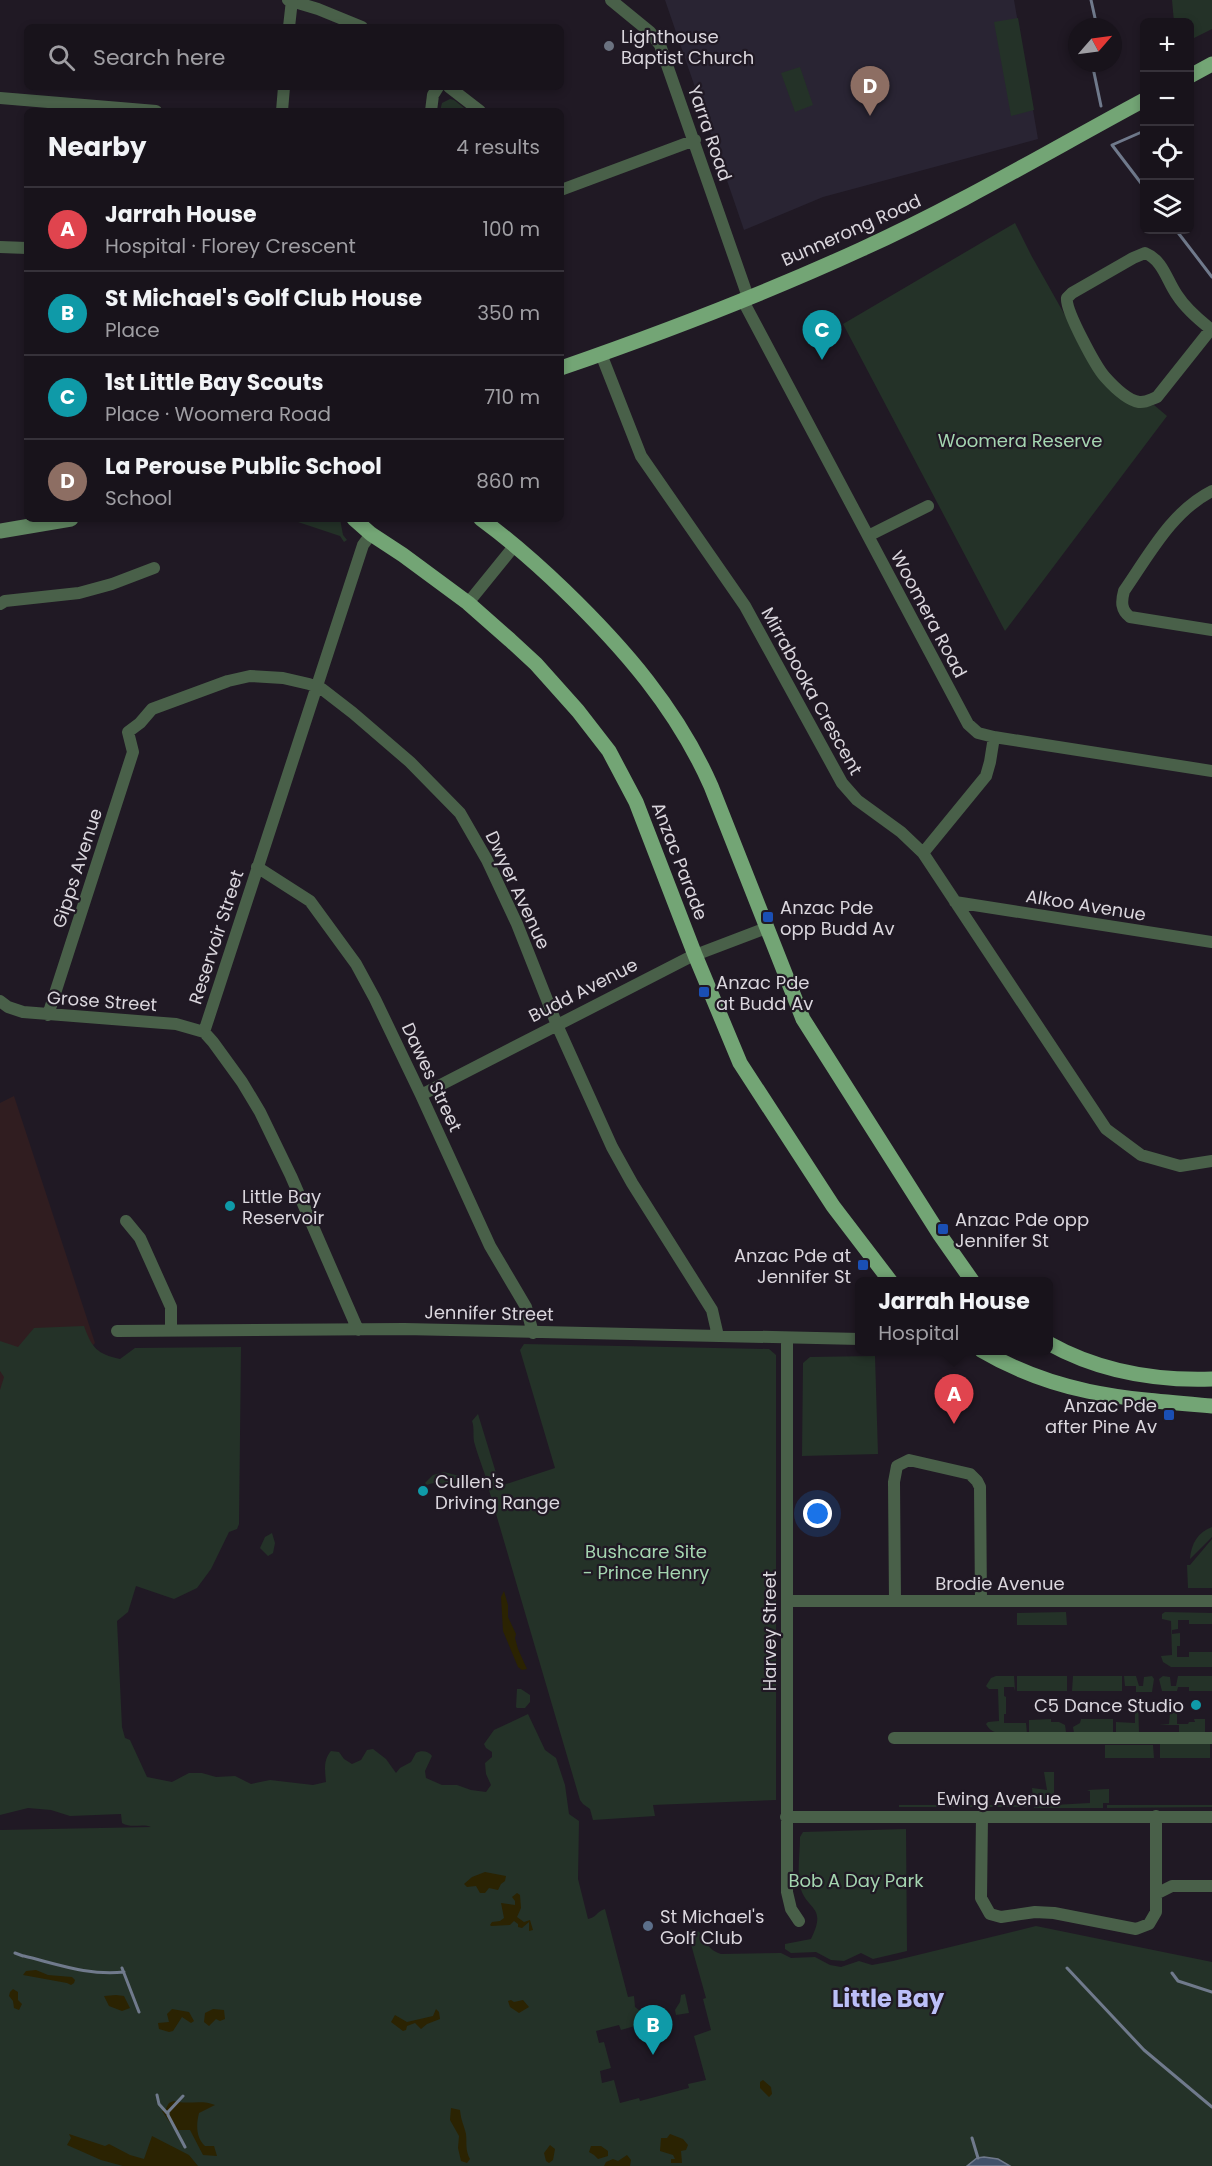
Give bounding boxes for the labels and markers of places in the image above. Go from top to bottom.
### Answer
place label: Lighthouse Baptist Church [621,24,754,70]
marker: Lighthouse Baptist Church [602,39,616,53]
pin: D [850,66,890,116]
pin: C [802,310,842,360]
place label: Anzac Pde opp Budd Av [780,895,895,941]
marker: Anzac Pde opp Budd Av [761,910,775,924]
place label: Anzac Pde at Budd Av [716,970,813,1016]
marker: Anzac Pde at Budd Av [697,985,711,999]
place label: Little Bay Reservoir [242,1184,324,1230]
marker: Little Bay Reservoir [223,1199,237,1213]
place label: Anzac Pde opp Jennifer St [955,1207,1089,1253]
marker: Anzac Pde opp Jennifer St [936,1222,950,1236]
place label: Anzac Pde at Jennifer St [734,1243,851,1289]
marker: Anzac Pde at Jennifer St [856,1258,870,1272]
pin: A [934,1374,974,1424]
place label: Anzac Pde after Pine Av [1045,1393,1157,1439]
marker: Anzac Pde after Pine Av [1162,1408,1176,1422]
place label: Cullen's Driving Range [435,1469,560,1515]
marker: Cullen's Driving Range [416,1484,430,1498]
place label: C5 Dance Studio [1034,1693,1184,1718]
marker: C5 Dance Studio [1189,1698,1203,1712]
place label: St Michael's Golf Club [660,1904,764,1950]
marker: St Michael's Golf Club [641,1919,655,1933]
pin: B [634,2006,672,2055]

